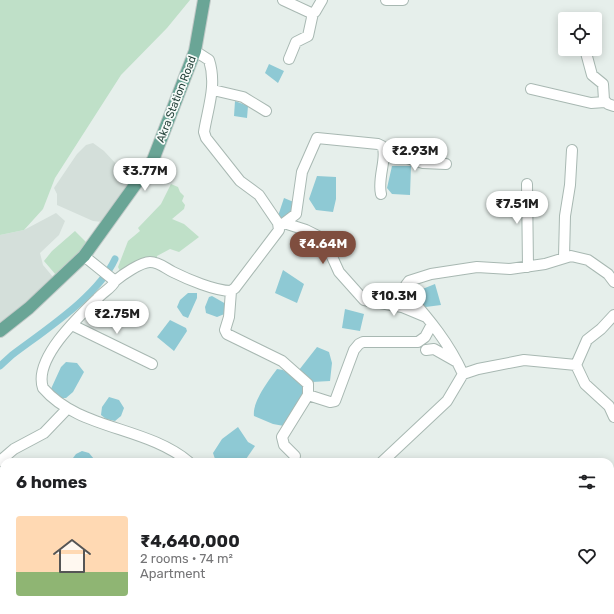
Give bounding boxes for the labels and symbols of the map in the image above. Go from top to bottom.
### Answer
street label: Akra Station Road [154,54,199,144]
pin: ₹2.93M [382,138,448,172]
pin: ₹3.77M [112,158,178,192]
pin: ₹7.51M [484,191,550,225]
pin: ₹4.64M [290,231,356,265]
pin: ₹10.3M [361,283,427,317]
pin: ₹2.75M [84,301,150,335]

